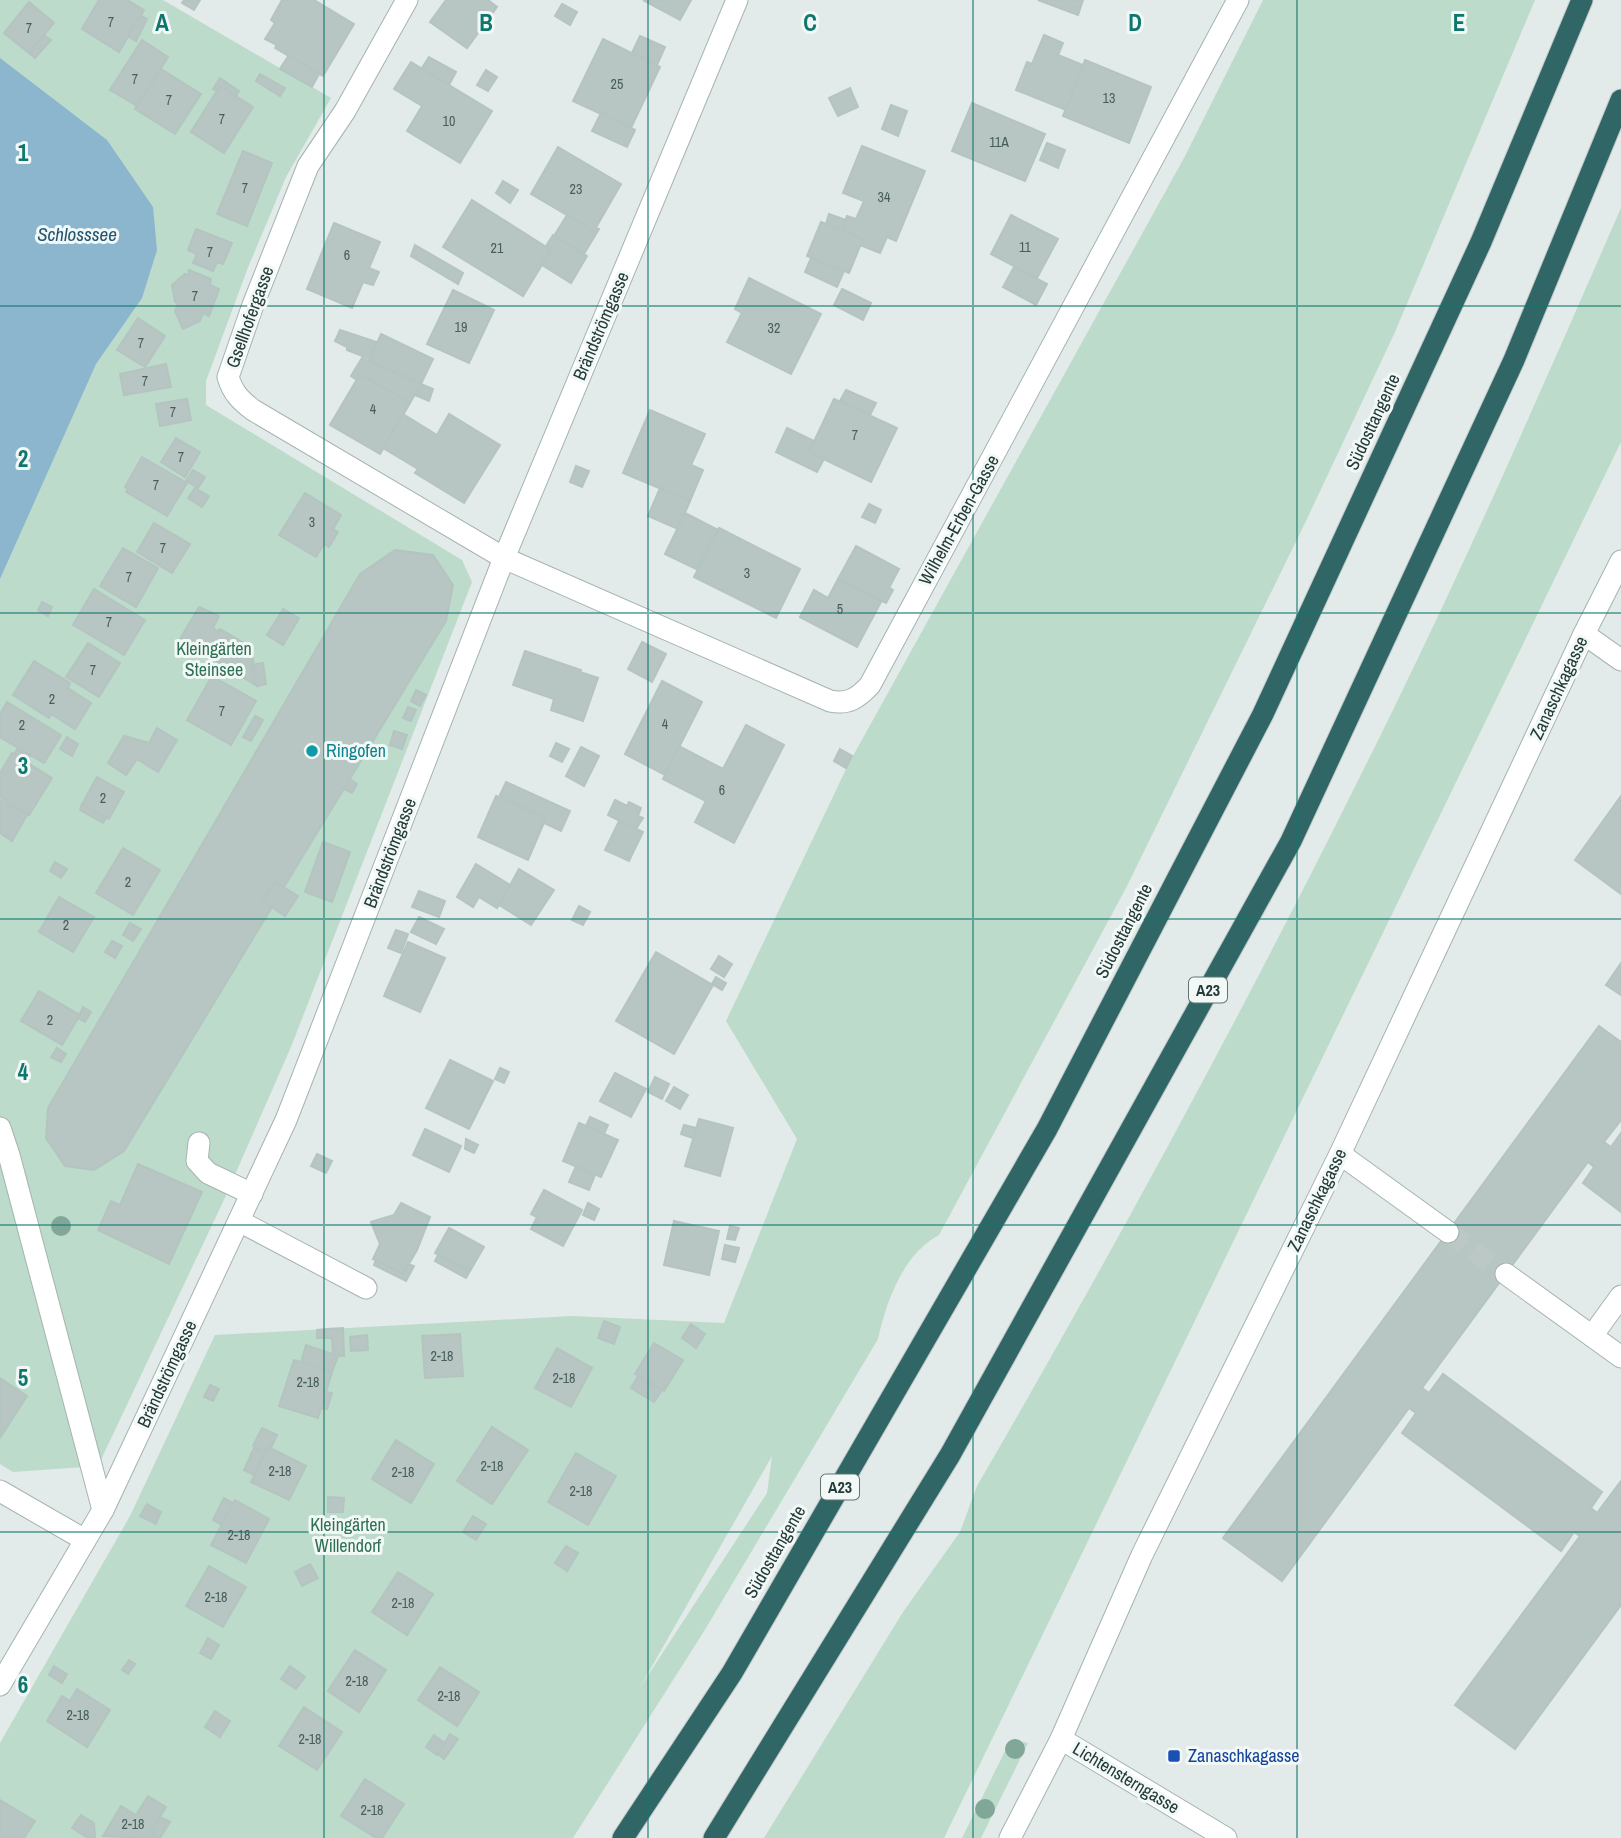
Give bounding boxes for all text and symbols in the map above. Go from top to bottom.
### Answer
text: A [155,7,169,38]
text: B [479,7,493,38]
text: C [803,7,817,38]
text: D [1128,7,1142,38]
text: E [1453,7,1465,38]
house number: 7 [108,13,114,31]
house number: 7 [26,19,32,37]
house number: 7 [132,70,138,88]
house number: 25 [611,75,623,93]
house number: 13 [1103,89,1115,107]
house number: 7 [166,91,172,109]
house number: 7 [219,110,225,128]
house number: 10 [443,112,455,130]
house number: 11A [989,133,1009,151]
text: 1 [18,137,29,168]
house number: 7 [242,179,248,197]
house number: 23 [570,180,582,198]
house number: 34 [878,188,891,206]
water label: Schlosssee [37,221,117,247]
house number: 11 [1019,238,1032,256]
house number: 21 [491,239,504,257]
house number: 7 [207,243,213,261]
house number: 6 [344,246,350,264]
street label: Gsellhofergasse [220,262,280,371]
street label: Brändströmgasse [566,268,635,384]
house number: 7 [192,287,198,305]
house number: 19 [455,318,467,336]
house number: 32 [768,319,780,337]
house number: 7 [138,334,144,352]
street label: Südosttangente [1339,370,1406,474]
house number: 7 [142,372,148,390]
house number: 4 [370,400,377,418]
house number: 7 [170,403,176,421]
house number: 7 [852,426,858,444]
text: 2 [18,443,28,474]
house number: 7 [178,448,184,466]
street label: Wilhelm-Erben-Gasse [912,450,1005,589]
house number: 7 [153,476,159,494]
house number: 3 [309,513,315,531]
house number: 7 [160,539,166,557]
house number: 3 [744,564,750,582]
house number: 7 [126,568,132,586]
house number: 5 [837,600,843,618]
house number: 7 [106,613,112,631]
street label: Zanaschkagasse [1524,632,1593,744]
park label: Kleingärten Steinsee [176,636,252,682]
house number: 7 [90,661,96,679]
house number: 2 [49,690,55,708]
house number: 7 [219,702,225,720]
house number: 4 [662,715,669,733]
house number: 2 [19,716,25,734]
place label: Ringofen [326,738,386,763]
marker: Ringofen [304,743,320,759]
text: 3 [18,750,28,781]
house number: 6 [719,781,725,799]
house number: 2 [100,789,106,807]
street label: Brändströmgasse [357,794,422,911]
house number: 2 [125,873,131,891]
street label: Südosttangente [1089,879,1158,983]
house number: 2 [63,916,69,934]
road number: A23 [1189,978,1227,1002]
house number: 2 [47,1011,53,1029]
text: 4 [18,1056,29,1087]
street label: Zanaschkagasse [1281,1144,1352,1255]
street label: Brändströmgasse [131,1316,202,1431]
house number: 2-18 [431,1347,453,1365]
text: 5 [18,1362,28,1393]
house number: 2-18 [553,1369,575,1387]
house number: 2-18 [297,1373,319,1391]
house number: 2-18 [481,1457,503,1475]
house number: 2-18 [269,1462,291,1480]
house number: 2-18 [392,1463,414,1481]
road number: A23 [821,1474,859,1499]
house number: 2-18 [570,1482,592,1500]
street label: Südosttangente [738,1501,811,1603]
park label: Kleingärten Willendorf [310,1512,386,1558]
house number: 2-18 [228,1526,250,1544]
house number: 2-18 [205,1588,227,1606]
house number: 2-18 [392,1594,414,1612]
text: 6 [18,1669,28,1700]
house number: 2-18 [346,1672,368,1690]
house number: 2-18 [438,1687,460,1705]
house number: 2-18 [67,1706,89,1724]
house number: 2-18 [299,1730,321,1748]
street label: Lichtensterngasse [1068,1736,1184,1819]
place label: Zanaschkagasse [1188,1743,1300,1768]
marker: Zanaschkagasse [1166,1748,1182,1764]
house number: 2-18 [361,1801,383,1819]
house number: 2-18 [122,1815,144,1833]

